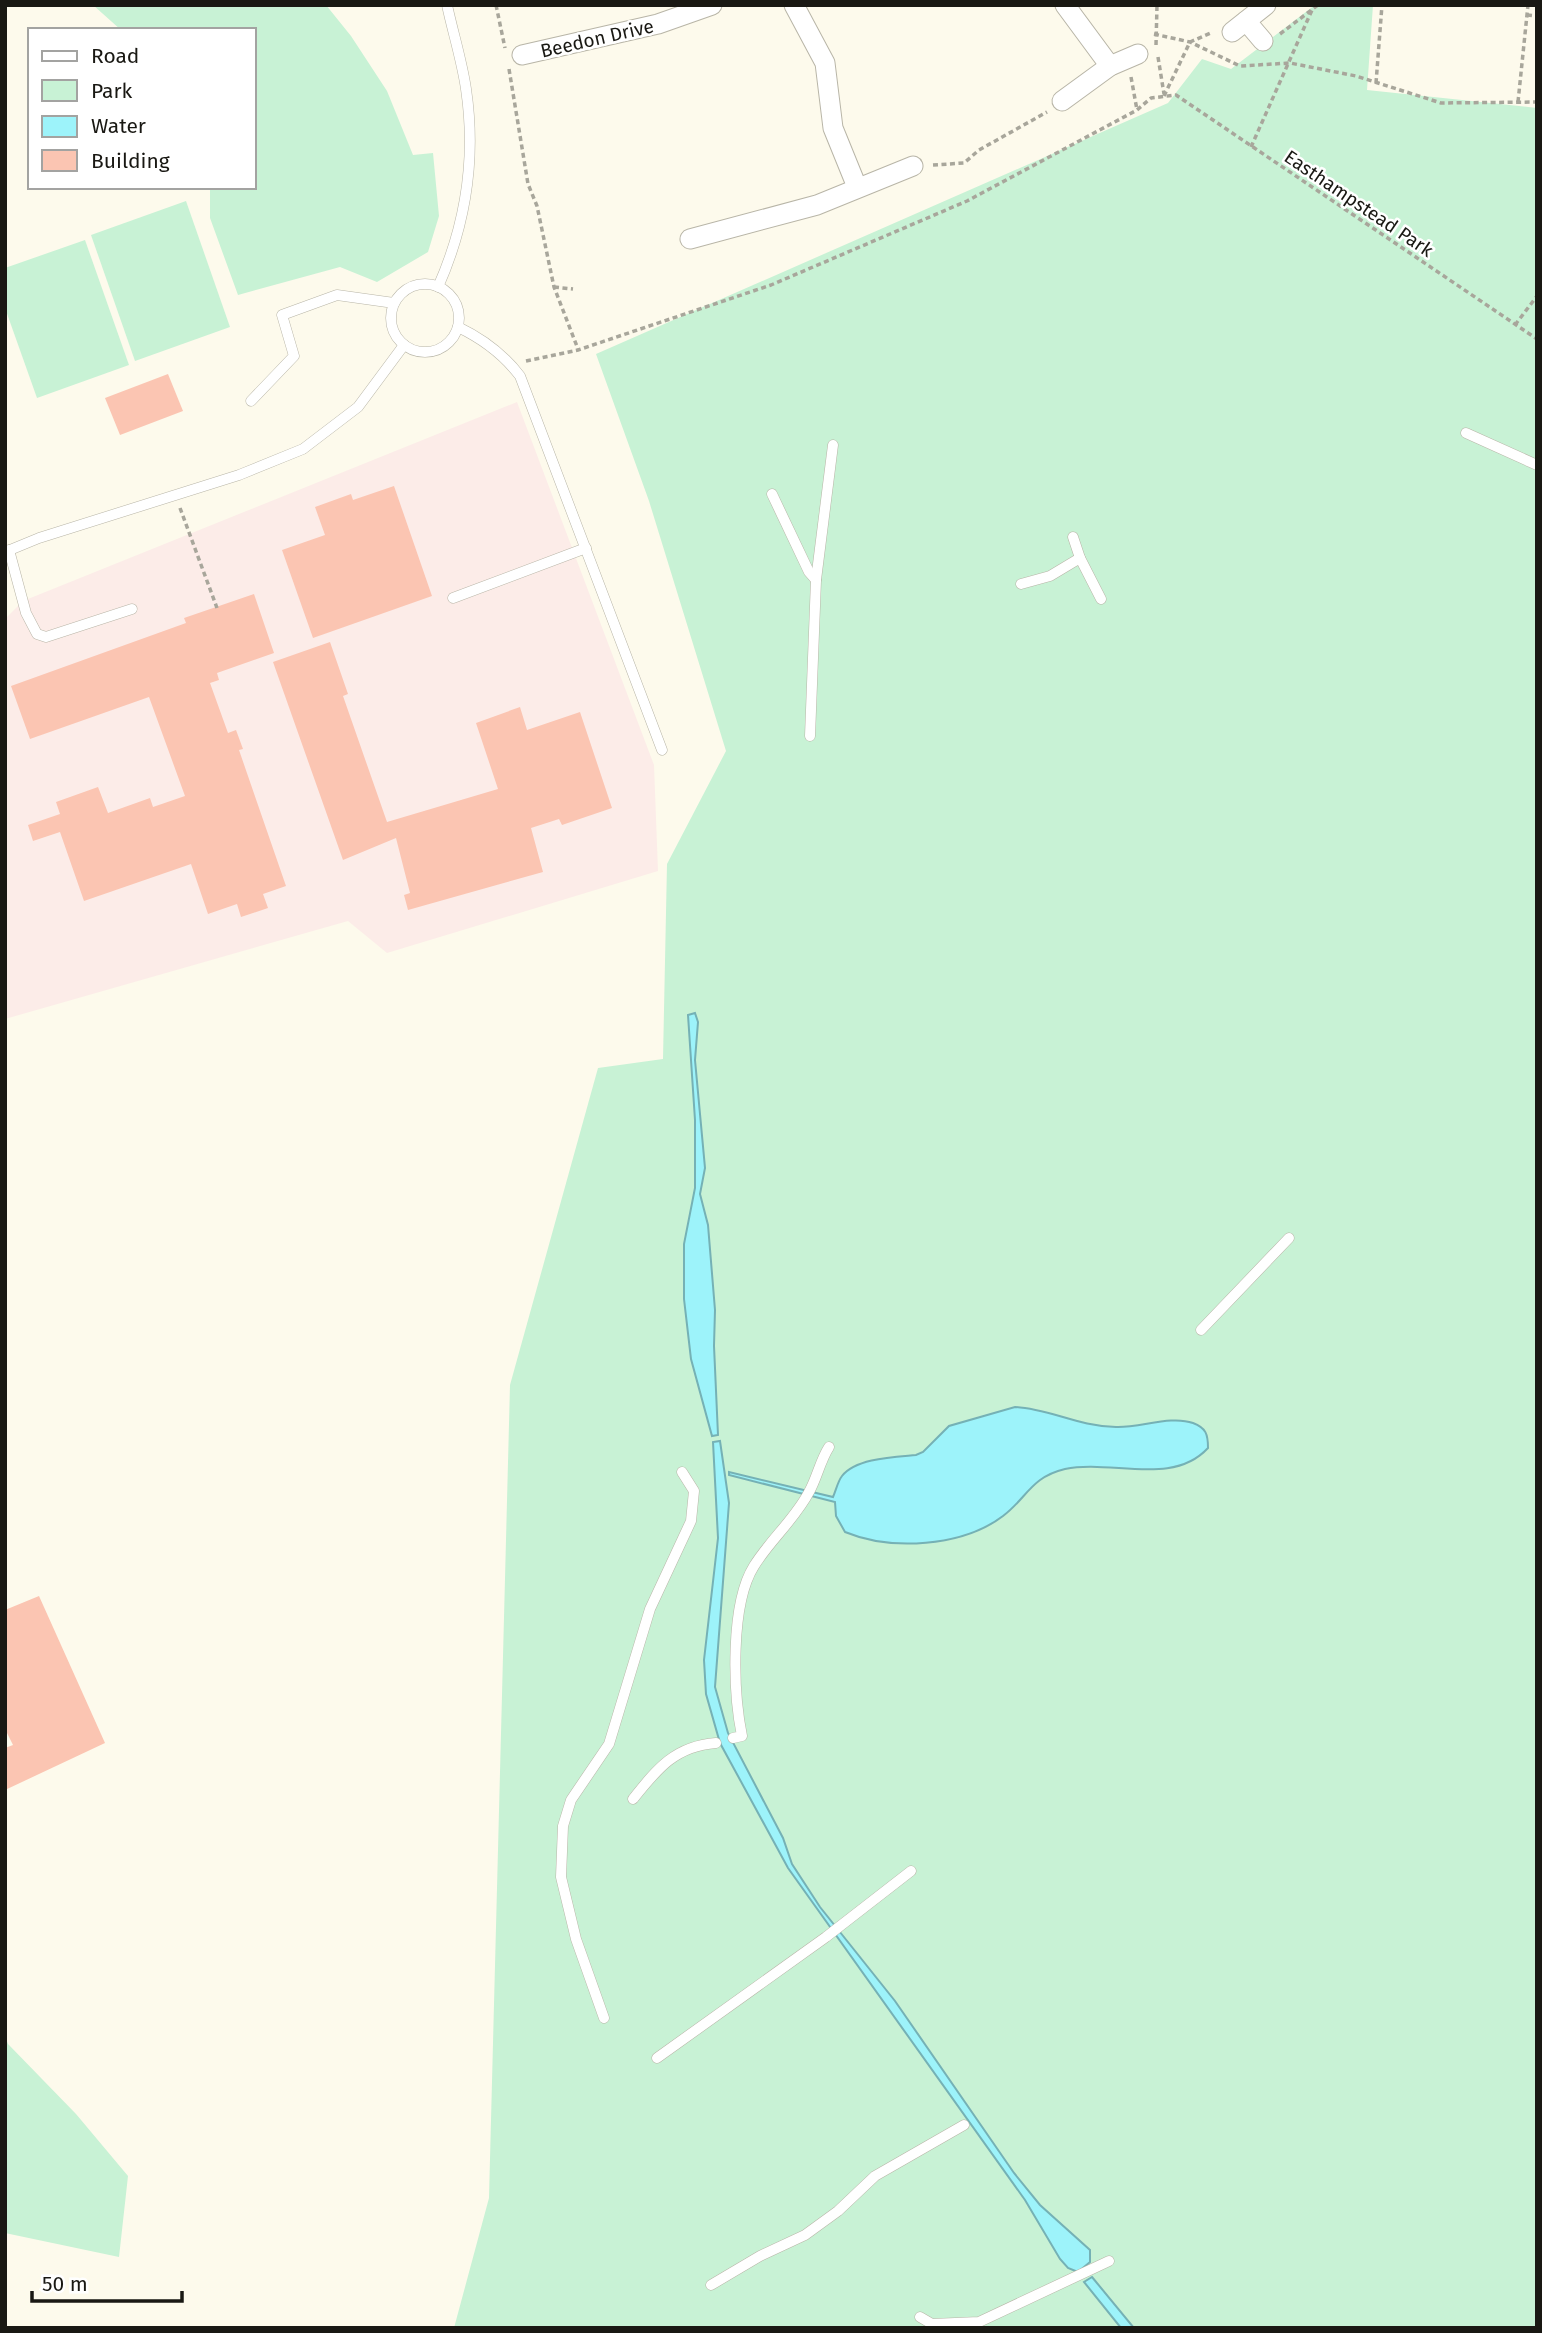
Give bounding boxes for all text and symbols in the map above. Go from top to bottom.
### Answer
street label: Beedon Drive [538,14,656,63]
legend [28,28,256,189]
text: Road [91,43,139,69]
text: Park [91,78,133,104]
text: Water [91,113,146,139]
street label: Easthampstead Park [1280,145,1438,262]
text: Building [91,148,170,174]
scale bar [32,2260,182,2304]
text: 50 m [42,2271,88,2297]

